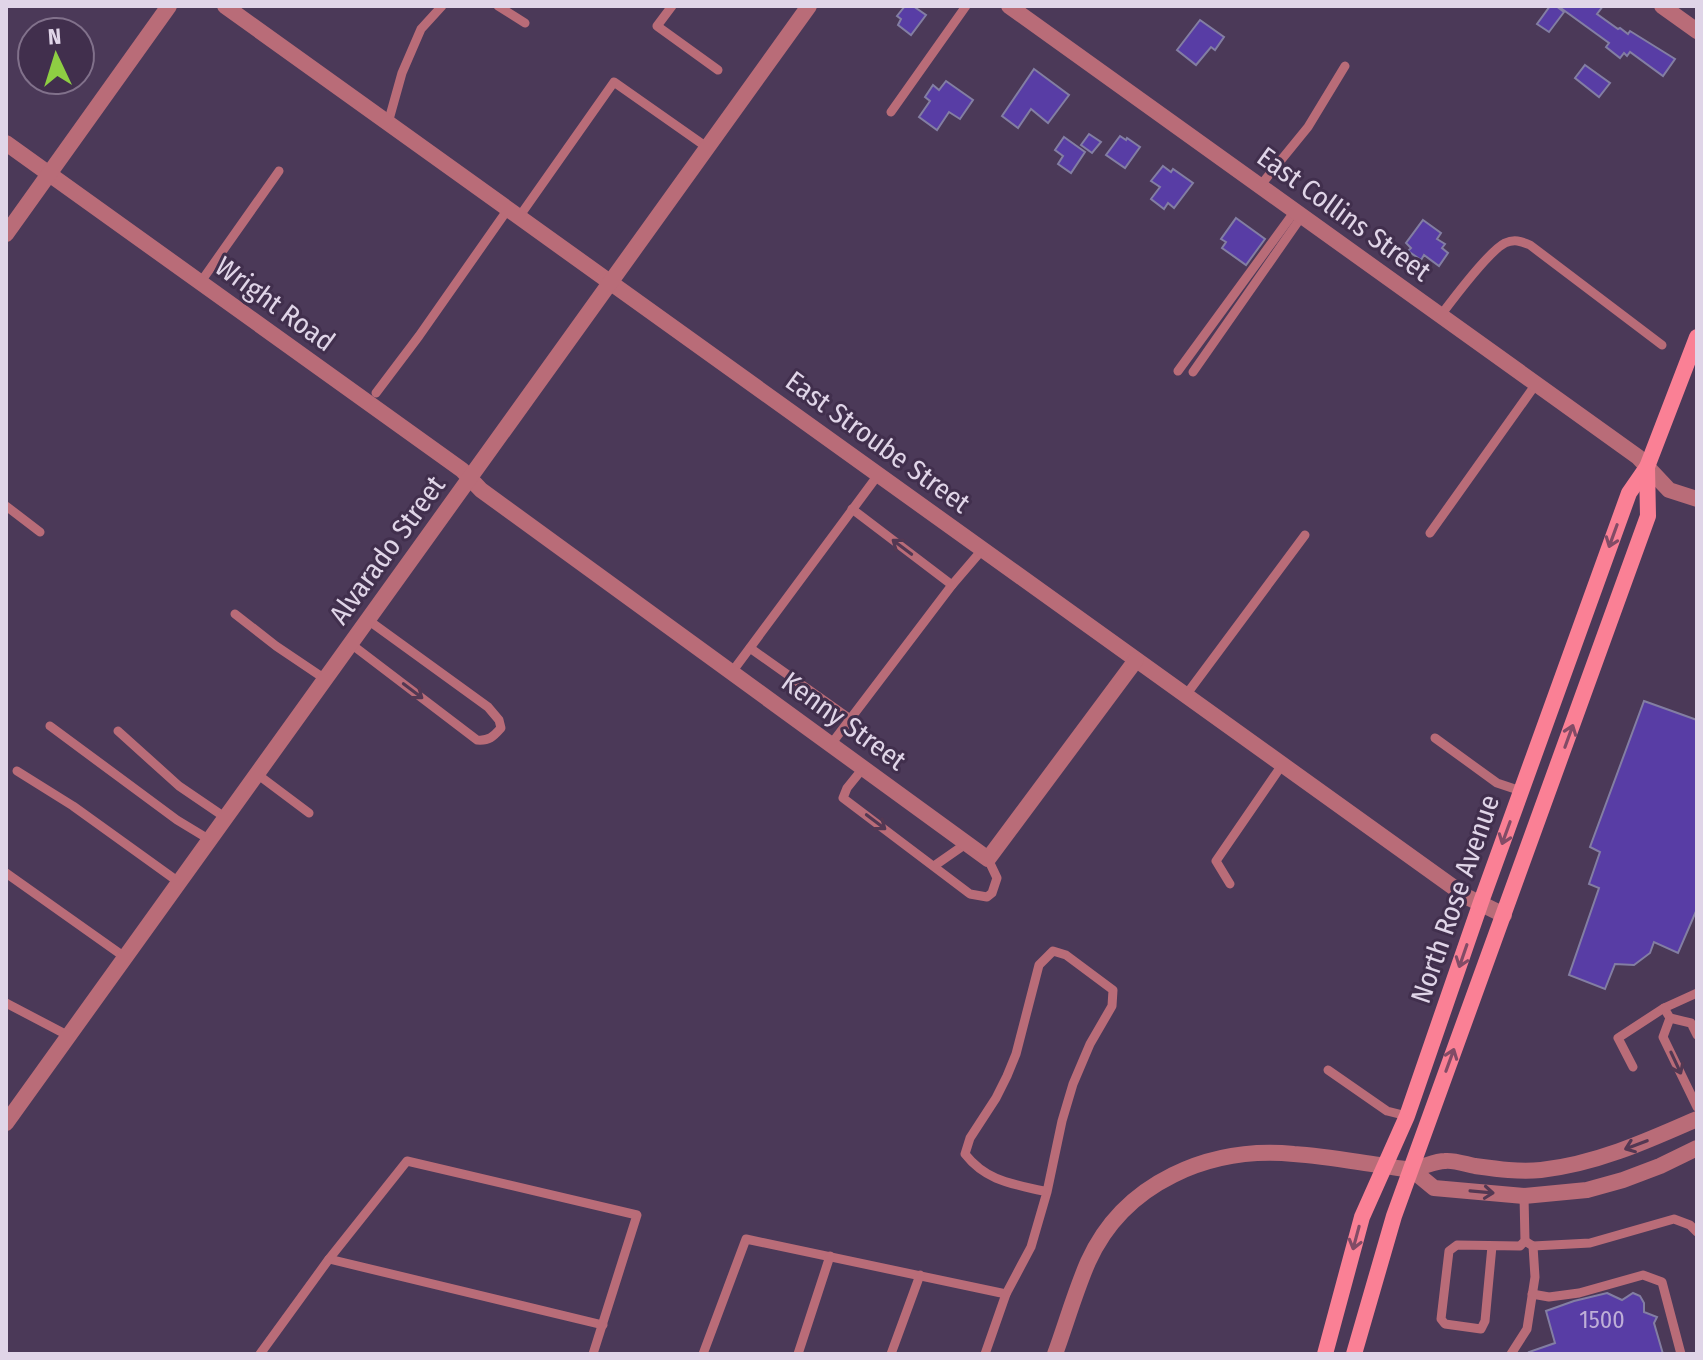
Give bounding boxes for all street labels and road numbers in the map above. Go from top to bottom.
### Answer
street label: East Collins Street [1251,140,1438,289]
street label: Wright Road [209,250,341,358]
street label: East Stroube Street [779,364,977,520]
street label: Alvarado Street [322,469,452,631]
street label: Kenny Street [775,665,913,778]
street label: North Rose Avenue [1404,791,1506,1007]

